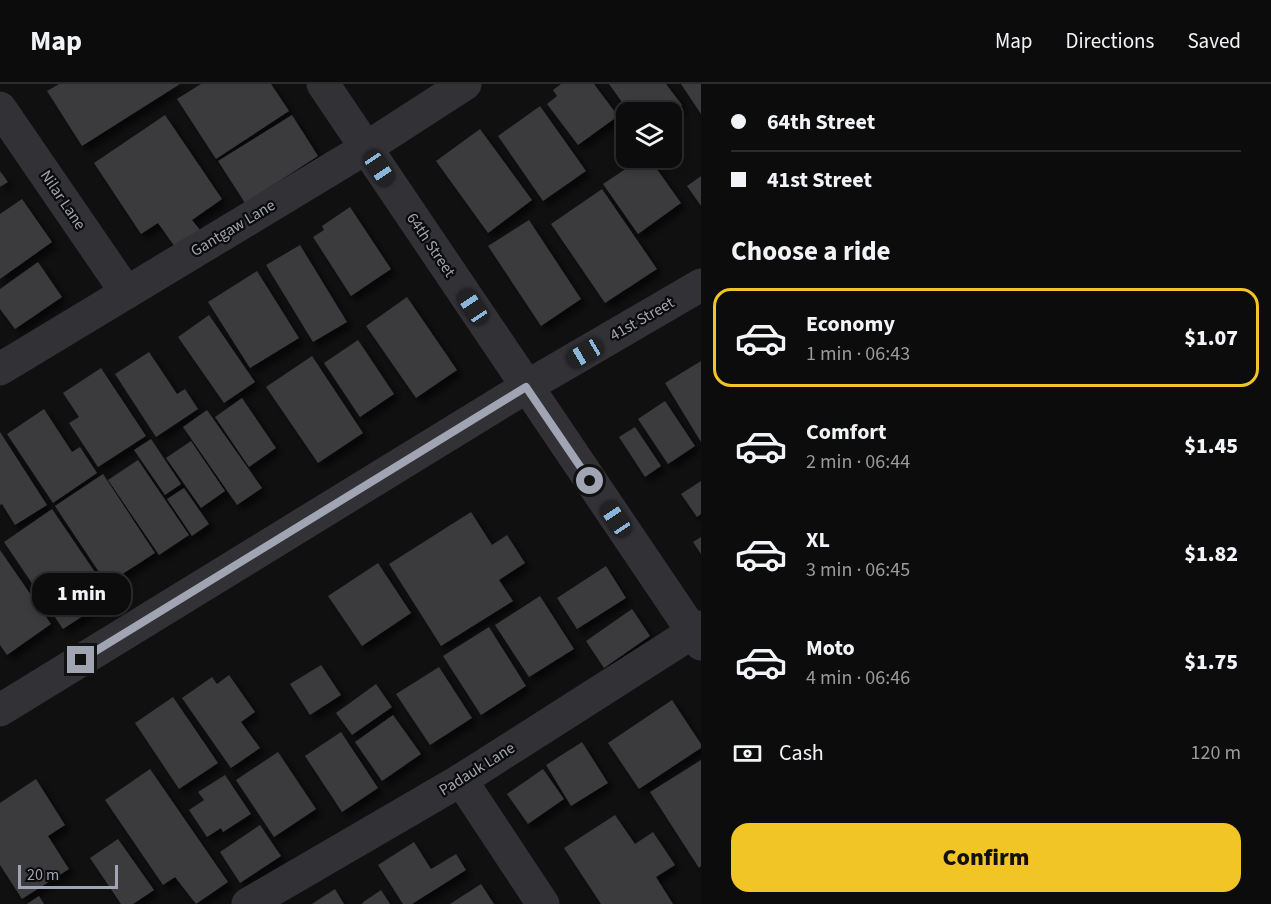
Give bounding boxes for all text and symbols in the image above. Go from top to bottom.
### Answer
text: Map [30,21,82,61]
text: Map [995,26,1033,56]
text: Directions [1066,26,1154,56]
text: Saved [1187,26,1241,56]
map controls [616,102,682,168]
button: layers [616,102,682,168]
text: 64th Street [767,106,875,138]
car [361,148,397,188]
text: 41st Street [767,164,872,196]
street label: Nilar Lane [35,166,91,234]
street label: Gantgaw Lane [187,194,279,262]
street label: 64th Street [401,208,461,282]
text: Choose a ride [731,232,891,271]
car [455,287,491,327]
street label: 41st Street [606,291,679,346]
text: Economy [806,308,895,340]
icon: car [734,311,788,365]
text: $1.07 [1184,322,1238,354]
car [565,336,605,370]
text: 1 min · 06:43 [806,340,910,368]
text: Comfort [806,416,887,448]
icon: car [734,419,788,473]
text: $1.45 [1184,430,1238,462]
text: 2 min · 06:44 [806,448,910,476]
route start [576,467,603,494]
car [598,499,634,539]
text: XL [806,524,830,556]
icon: car [734,527,788,581]
text: $1.82 [1184,538,1238,570]
text: 3 min · 06:45 [806,556,910,584]
callout: 1 min [32,573,130,615]
text: 1 min [57,580,106,608]
text: Moto [806,632,855,664]
icon: car [734,635,788,689]
route end [67,646,94,673]
text: $1.75 [1184,646,1238,678]
text: 4 min · 06:46 [806,664,910,692]
street label: Padauk Lane [435,737,519,801]
icon: cash [731,737,764,770]
text: Cash [779,737,824,769]
text: 120 m [1191,739,1241,767]
button: Confirm [731,823,1241,892]
scale bar [18,862,118,890]
text: 20 m [27,864,59,886]

